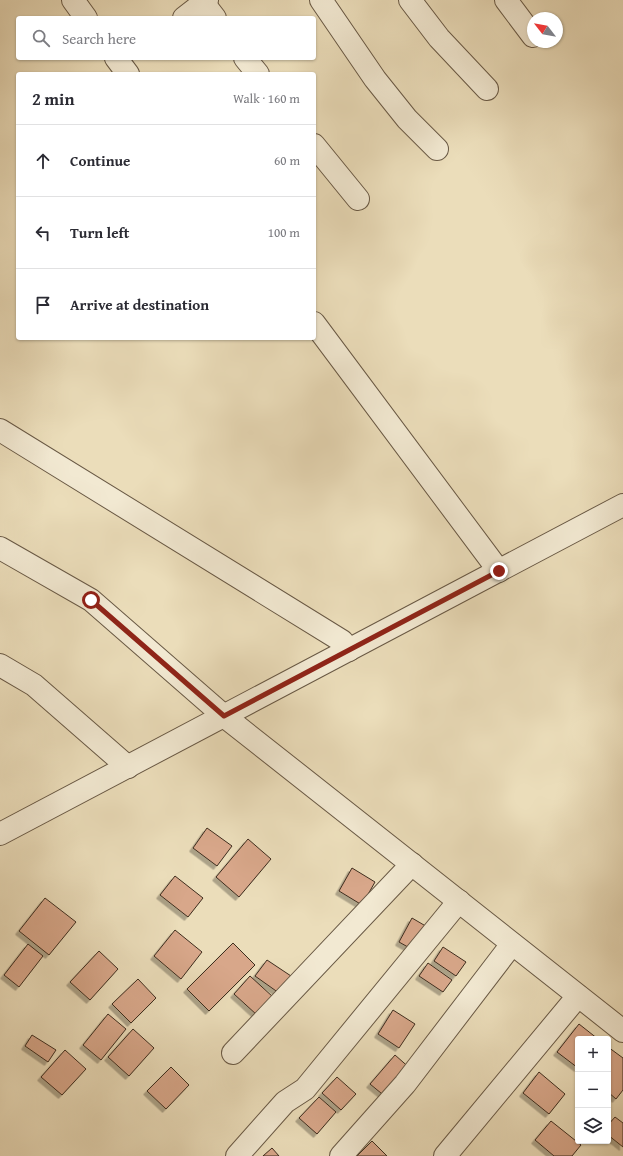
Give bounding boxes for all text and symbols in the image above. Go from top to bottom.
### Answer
north arrow [527,12,563,48]
search box [16,16,316,60]
icon: search [30,27,52,49]
text: Search here [62,28,136,49]
text: 2 min [32,86,74,111]
text: Walk · 160 m [233,89,300,108]
icon: ahead [32,150,54,172]
text: Continue [70,150,131,171]
text: 60 m [274,151,300,170]
icon: left [32,222,54,244]
text: Turn left [70,222,129,243]
text: 100 m [268,223,300,242]
icon: arrive [32,294,54,316]
text: Arrive at destination [70,294,209,315]
route end [490,562,508,580]
route start [82,591,100,609]
map controls [575,1036,611,1144]
button: + [575,1036,611,1072]
button: − [575,1072,611,1108]
button: layers [575,1108,611,1144]

